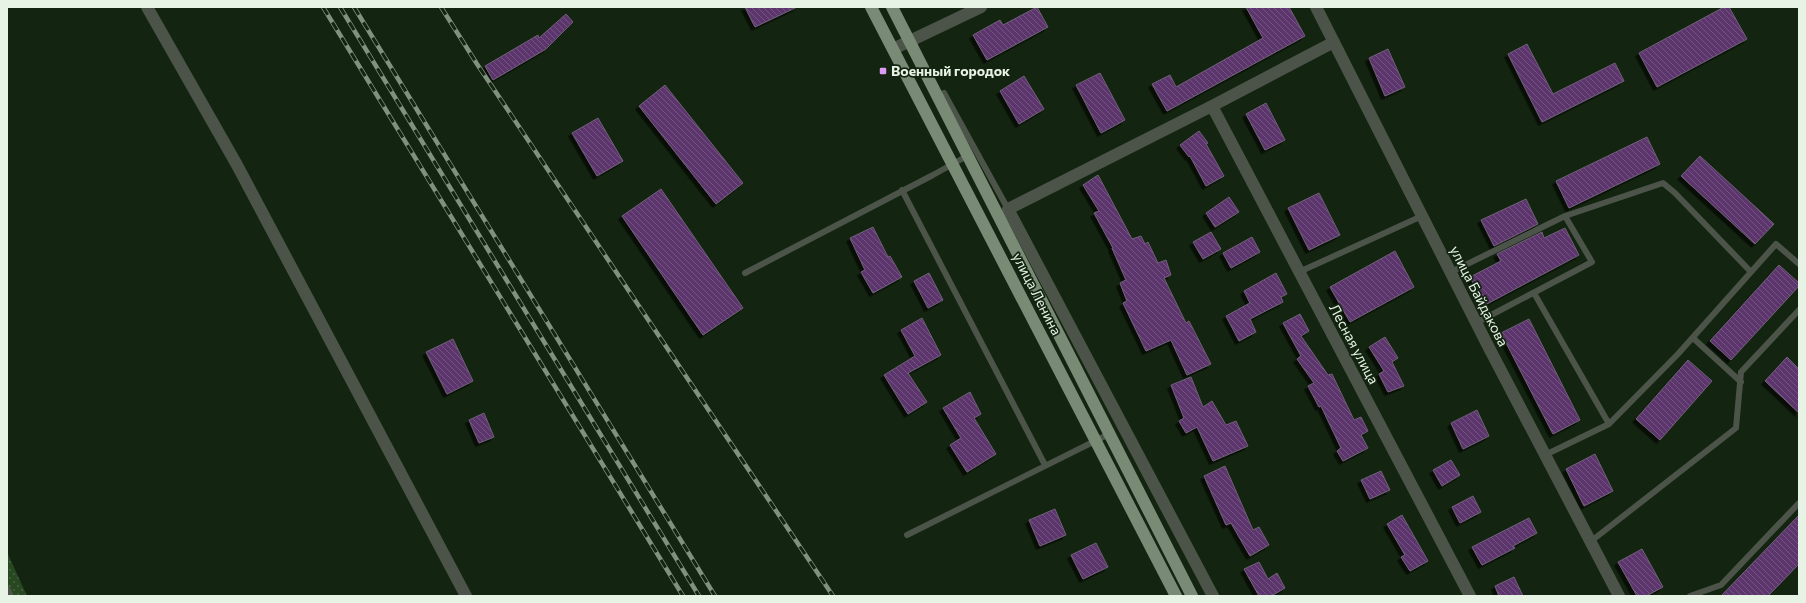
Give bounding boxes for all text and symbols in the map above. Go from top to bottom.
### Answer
place label: Военный городок [891,62,1010,79]
marker: Военный городок [878,66,888,76]
street label: улица Байдакова [1447,243,1512,349]
street label: улица Ленина [1009,250,1065,338]
street label: Лесная улица [1326,301,1383,387]

